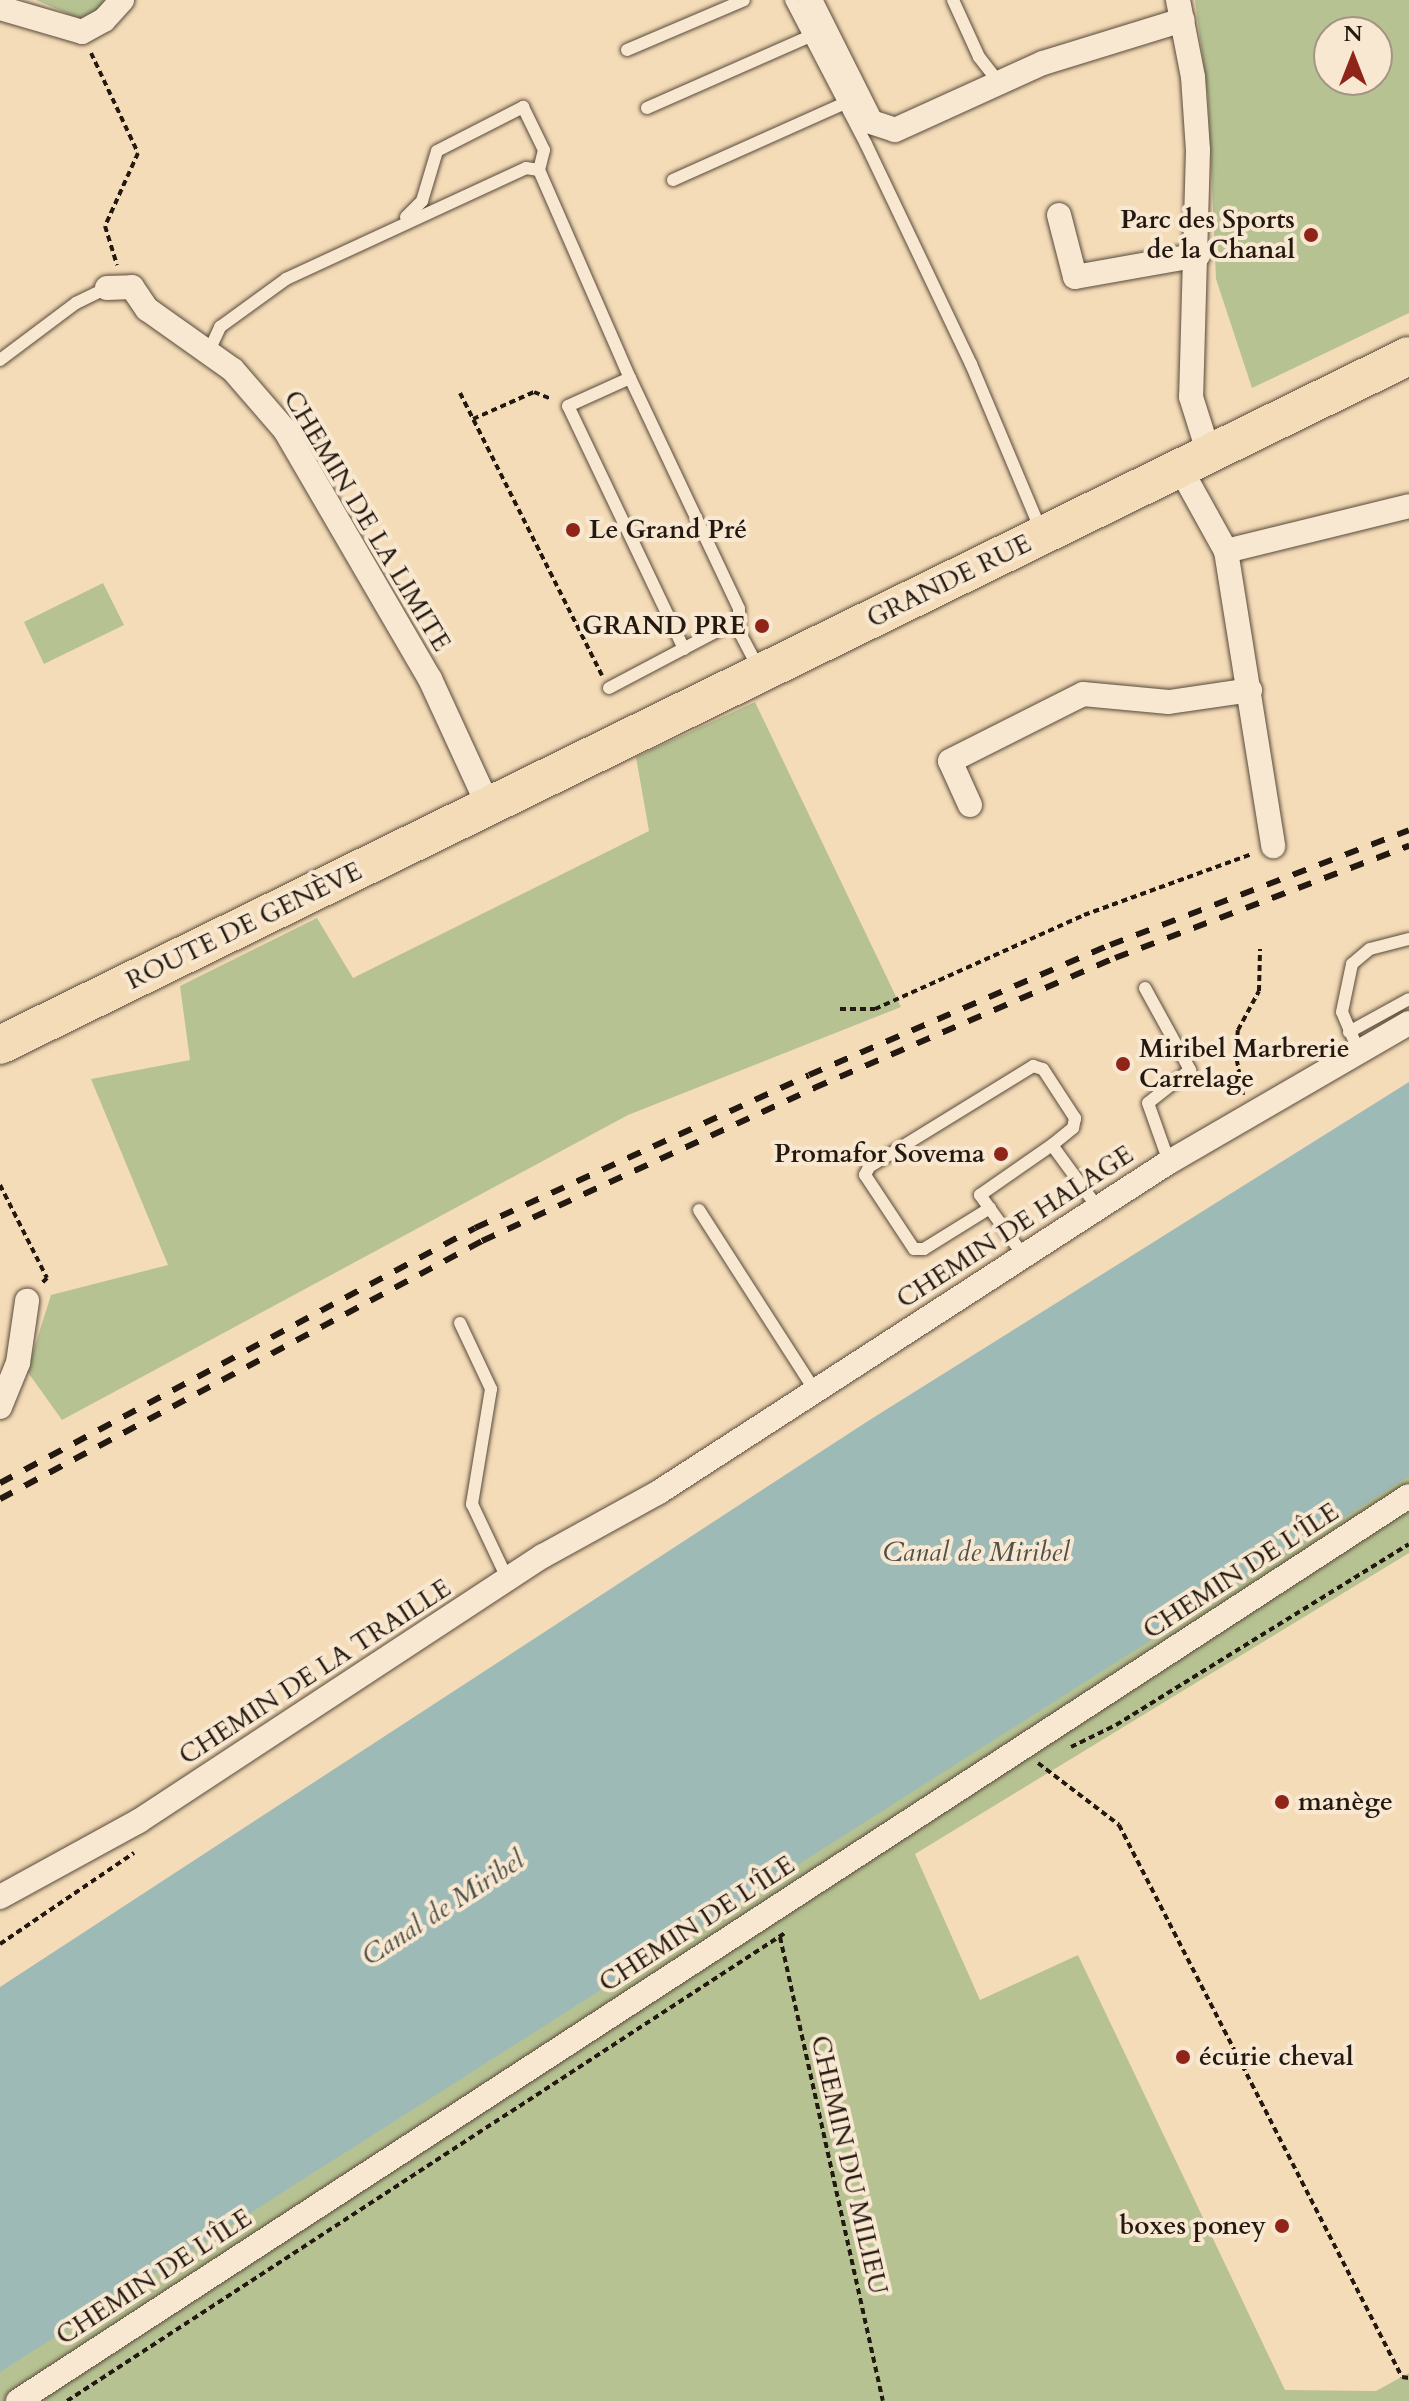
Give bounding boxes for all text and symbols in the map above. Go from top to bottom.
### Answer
north arrow [1313,16,1393,96]
text: N [1343,19,1363,49]
place label: Parc des Sports de la Chanal [1120,204,1295,266]
marker: Parc des Sports de la Chanal [1302,226,1320,244]
street label: CHEMIN DE LA LIMITE [277,385,457,657]
place label: Le Grand Pré [589,514,747,546]
marker: Le Grand Pré [564,521,582,539]
street label: GRANDE RUE [862,528,1036,634]
place label: GRAND PRE [582,610,746,642]
marker: GRAND PRE [753,617,771,635]
street label: ROUTE DE GENÈVE [121,855,367,997]
place label: Miribel Marbrerie Carrelage [1139,1033,1350,1094]
marker: Miribel Marbrerie Carrelage [1114,1055,1132,1073]
place label: Promafor Sovema [774,1138,985,1170]
street label: CHEMIN DE HALAGE [891,1139,1139,1315]
marker: Promafor Sovema [992,1145,1010,1163]
street label: CHEMIN DE L'ÎLE [1137,1496,1345,1646]
water label: Canal de Miribel [882,1535,1070,1569]
street label: CHEMIN DE LA TRAILLE [173,1572,457,1772]
place label: manège [1298,1786,1393,1818]
marker: manège [1273,1793,1291,1811]
water label: Canal de Miribel [355,1843,531,1973]
street label: CHEMIN DE L'ÎLE [593,1849,801,1999]
street label: CHEMIN DU MILIEU [804,2033,894,2297]
place label: écurie cheval [1199,2041,1353,2073]
marker: écurie cheval [1174,2048,1192,2066]
street label: CHEMIN DE L'ÎLE [50,2202,258,2352]
place label: boxes poney [1119,2210,1266,2242]
marker: boxes poney [1273,2217,1291,2235]

